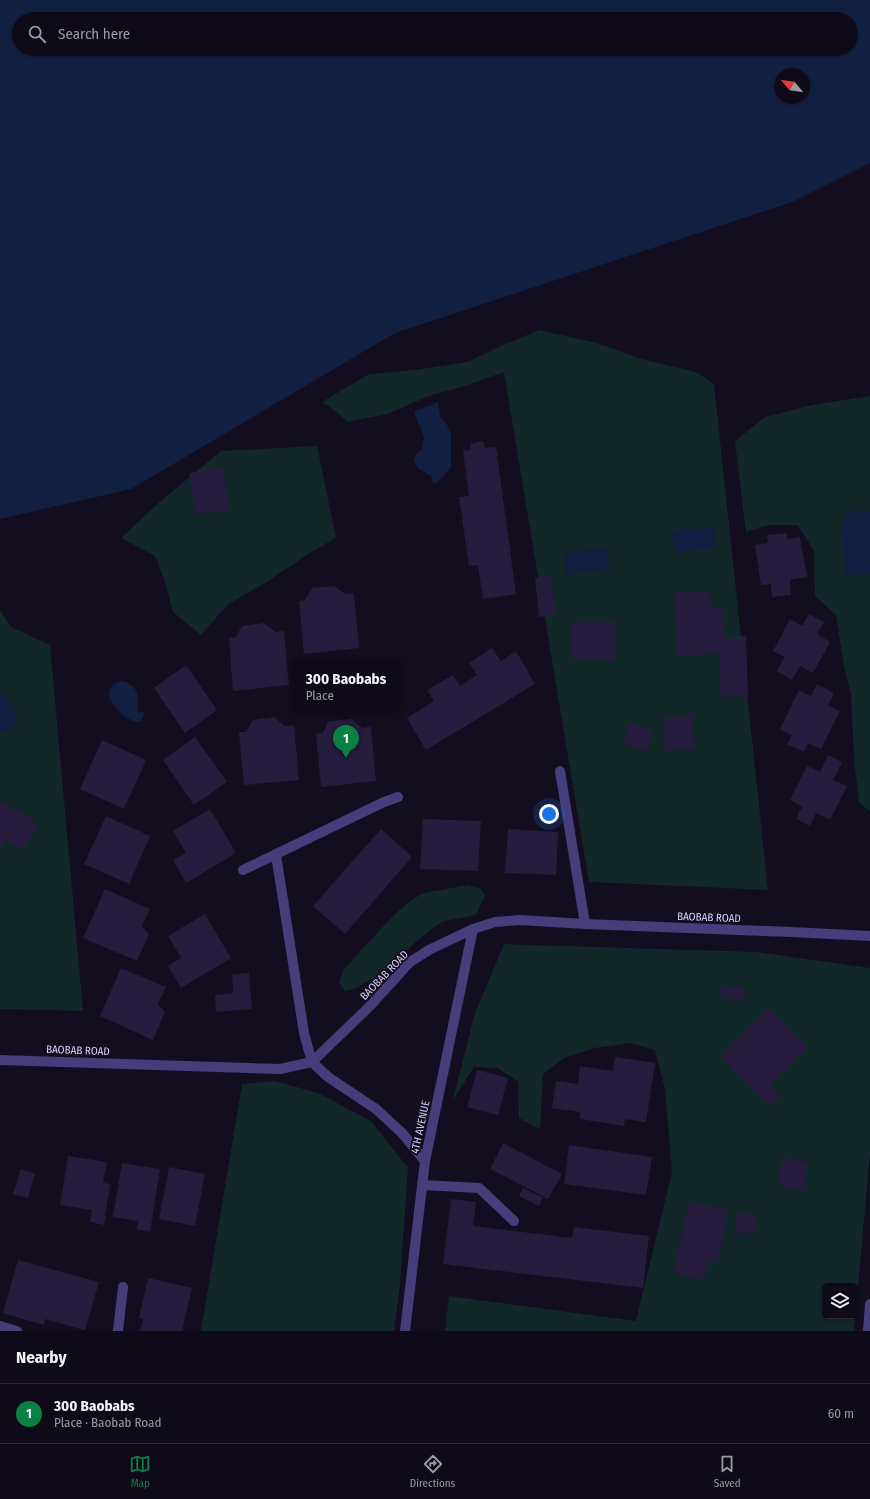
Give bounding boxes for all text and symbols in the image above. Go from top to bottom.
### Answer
search box [12,12,858,56]
icon: search [26,23,48,45]
text: Search here [58,25,130,43]
north arrow [774,68,810,104]
popup [291,660,401,712]
text: 300 Baobabs [306,670,386,688]
text: Place [306,688,334,703]
pin: 1 [333,725,359,758]
your location [539,804,559,824]
street label: BAOBAB ROAD [677,910,741,925]
street label: BAOBAB ROAD [358,948,411,1003]
street label: BAOBAB ROAD [46,1043,110,1058]
street label: 4TH AVENUE [409,1099,432,1155]
map controls [822,1283,858,1319]
button: layers [822,1283,858,1319]
text: Nearby [16,1347,67,1368]
text: 300 Baobabs [54,1397,135,1415]
text: 1 [26,1406,32,1421]
text: 60 m [828,1406,854,1421]
text: Place · Baobab Road [54,1415,161,1430]
tab: Map [129,1453,151,1490]
tab: Directions [410,1453,455,1490]
tab: Saved [714,1453,741,1490]

